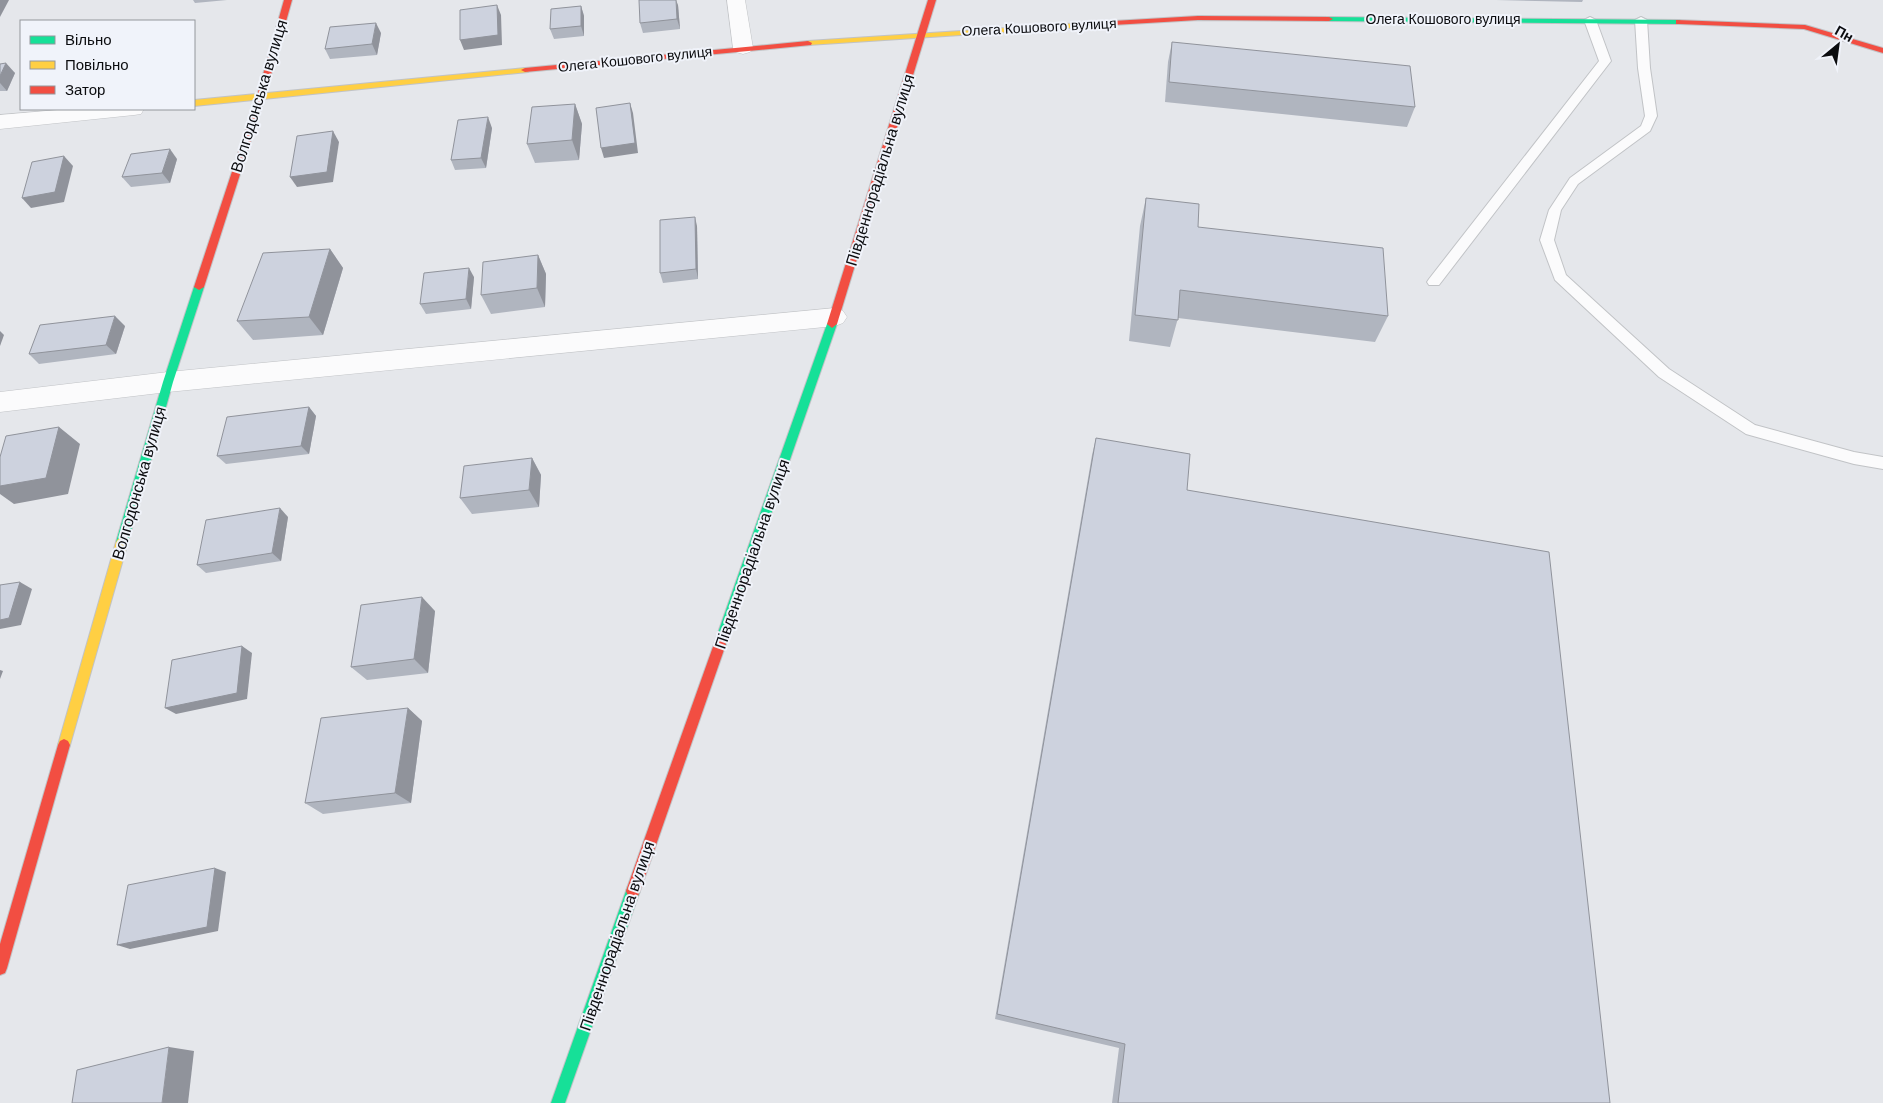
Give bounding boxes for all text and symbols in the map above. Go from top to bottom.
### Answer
street label: Олега Кошового вулиця [1365,11,1521,27]
street label: Олега Кошового вулиця [961,15,1117,39]
street label: Волгодонська вулиця [228,18,290,174]
legend [20,20,195,110]
north arrow [1813,20,1863,70]
text: Пн [1832,22,1856,45]
text: Вільно [65,31,112,48]
street label: Олега Кошового вулиця [557,43,713,75]
text: Повільно [65,56,129,73]
street label: Південнорадіальна вулиця [843,72,917,268]
text: Затор [65,81,105,98]
street label: Волгодонська вулиця [109,404,169,562]
street label: Південнорадіальна вулиця [711,457,793,651]
street label: Південнорадіальна вулиця [576,839,658,1033]

